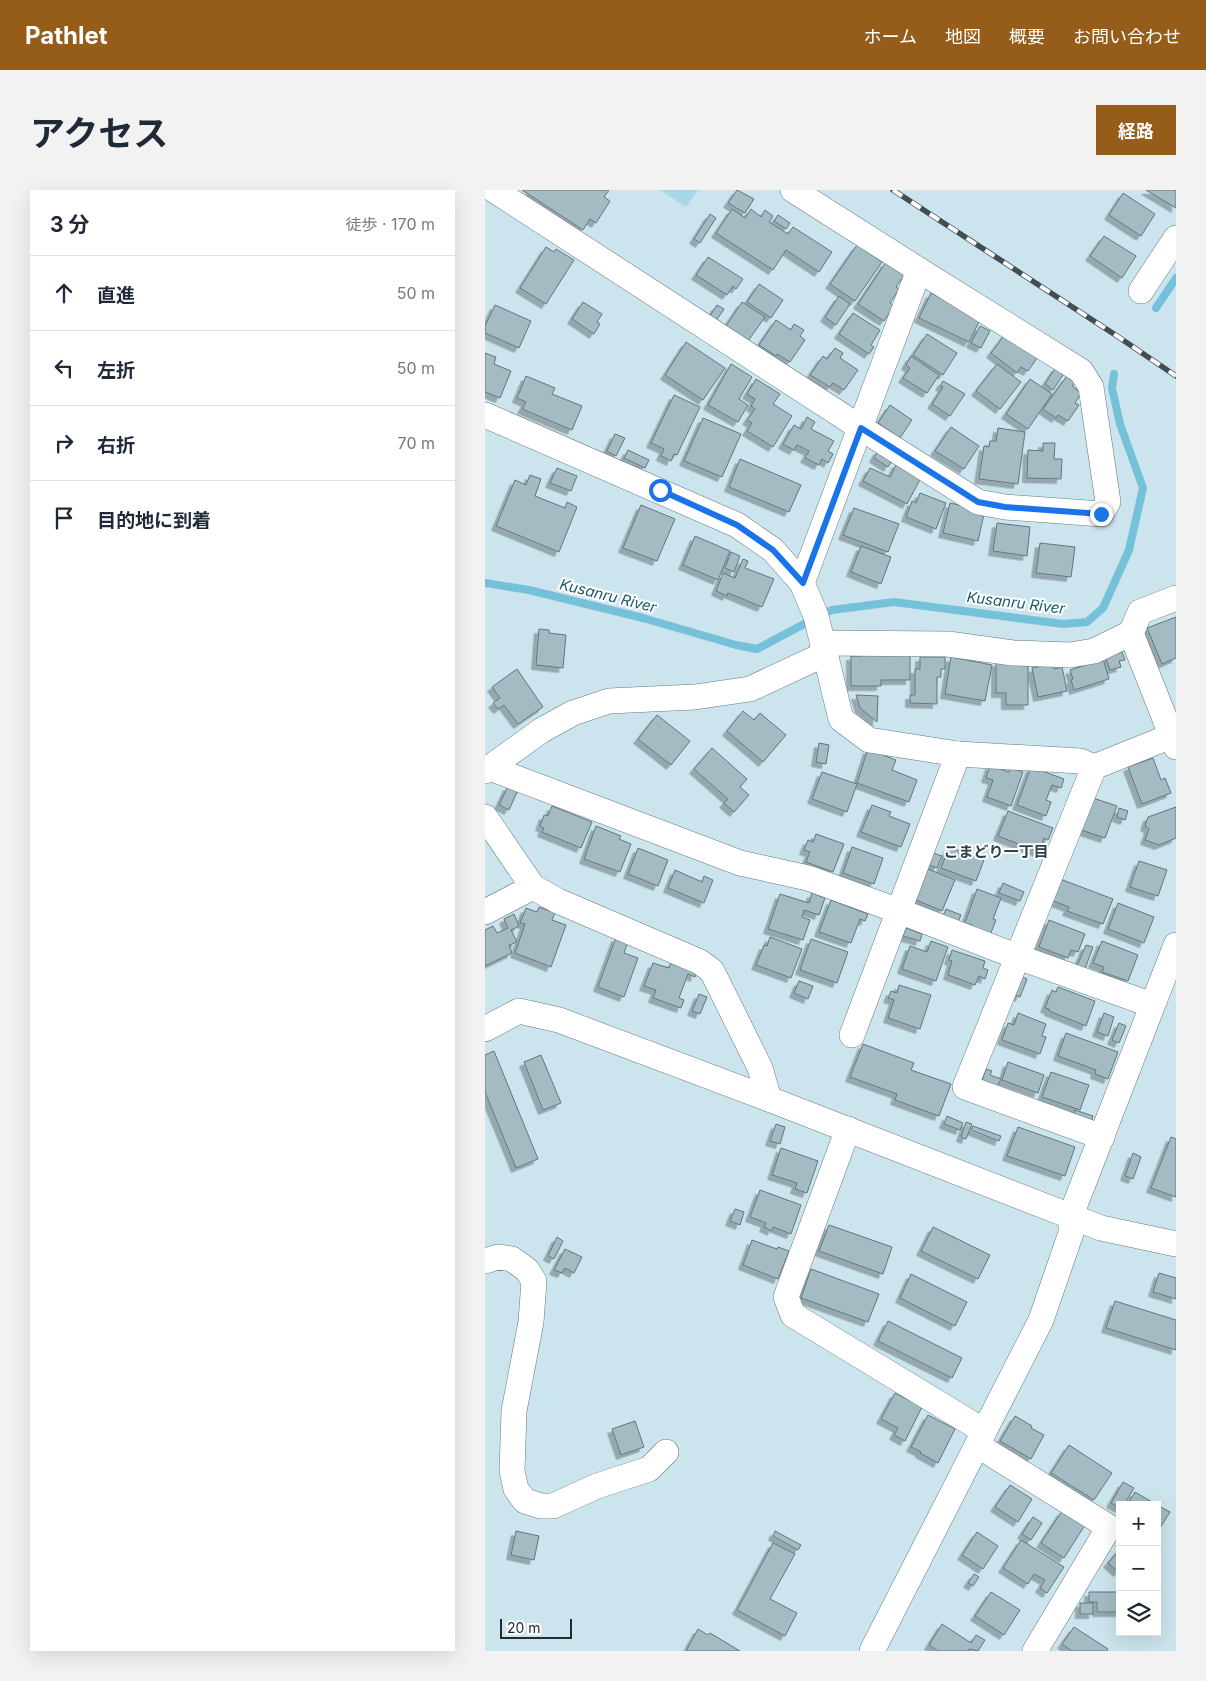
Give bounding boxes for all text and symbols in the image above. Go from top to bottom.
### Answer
text: Pathlet [25,21,108,50]
text: ホーム [864,26,917,47]
text: 地図 [945,26,981,47]
text: 概要 [1009,26,1045,47]
text: お問い合わせ [1073,26,1181,47]
button: 経路 [1096,105,1176,155]
text: アクセス [30,112,168,154]
text: 3 分 [50,212,90,237]
text: 徒歩 · 170 m [345,214,435,234]
icon: ahead [50,279,78,307]
text: 50 m [397,283,435,303]
text: 直進 [97,284,135,307]
icon: left [50,354,78,382]
text: 50 m [397,358,435,378]
text: 左折 [97,359,135,382]
icon: right [50,429,78,457]
text: 70 m [398,433,435,453]
text: 右折 [97,434,135,457]
route start [649,479,672,502]
route end [1090,503,1113,526]
icon: arrive [50,504,78,532]
text: 目的地に到着 [97,509,211,532]
water label: Kusanru River [558,574,659,617]
water label: Kusanru River [966,587,1067,618]
district label: こまどり一丁目 [943,842,1049,861]
map controls [1116,1501,1161,1636]
button: + [1116,1501,1161,1546]
button: − [1116,1546,1161,1591]
button: layers [1116,1591,1161,1636]
scale bar [500,1616,573,1639]
text: 20 m [507,1619,541,1636]

